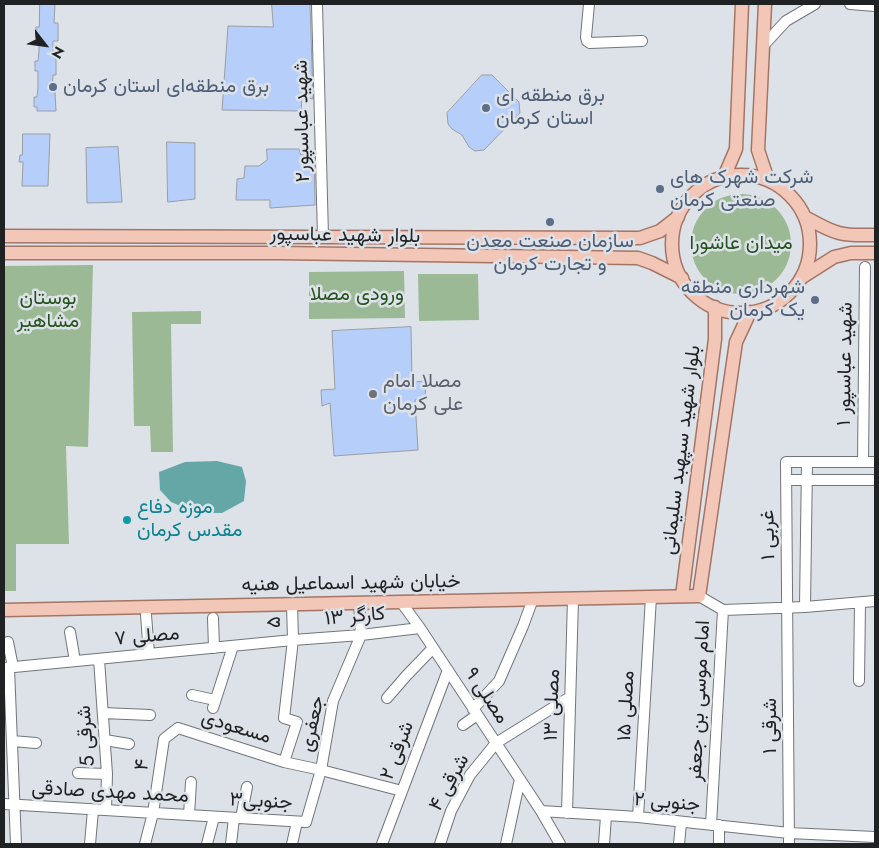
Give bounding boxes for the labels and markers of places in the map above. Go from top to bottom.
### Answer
place label: برق منطقه‌ای استان کرمان [63,75,269,99]
marker: برق منطقه‌ای استان کرمان [47,81,59,93]
place label: برق منطقه ای استان کرمان [496,84,605,131]
marker: برق منطقه ای استان کرمان [480,102,492,114]
place label: شرکت شهرک های صنعتی کرمان [670,166,813,213]
marker: شرکت شهرک های صنعتی کرمان [654,183,666,195]
marker: سازمان صنعت معدن و تجارت کرمان [544,216,556,228]
place label: سازمان صنعت معدن و تجارت کرمان [466,230,634,277]
place label: شهرداری منطقه یک کرمان [681,276,805,323]
marker: شهرداری منطقه یک کرمان [809,294,821,306]
place label: مصلا امام علی کرمان [383,370,463,417]
marker: مصلا امام علی کرمان [367,388,379,400]
place label: موزه دفاع مقدس کرمان [137,496,242,543]
marker: موزه دفاع مقدس کرمان [121,514,133,526]

